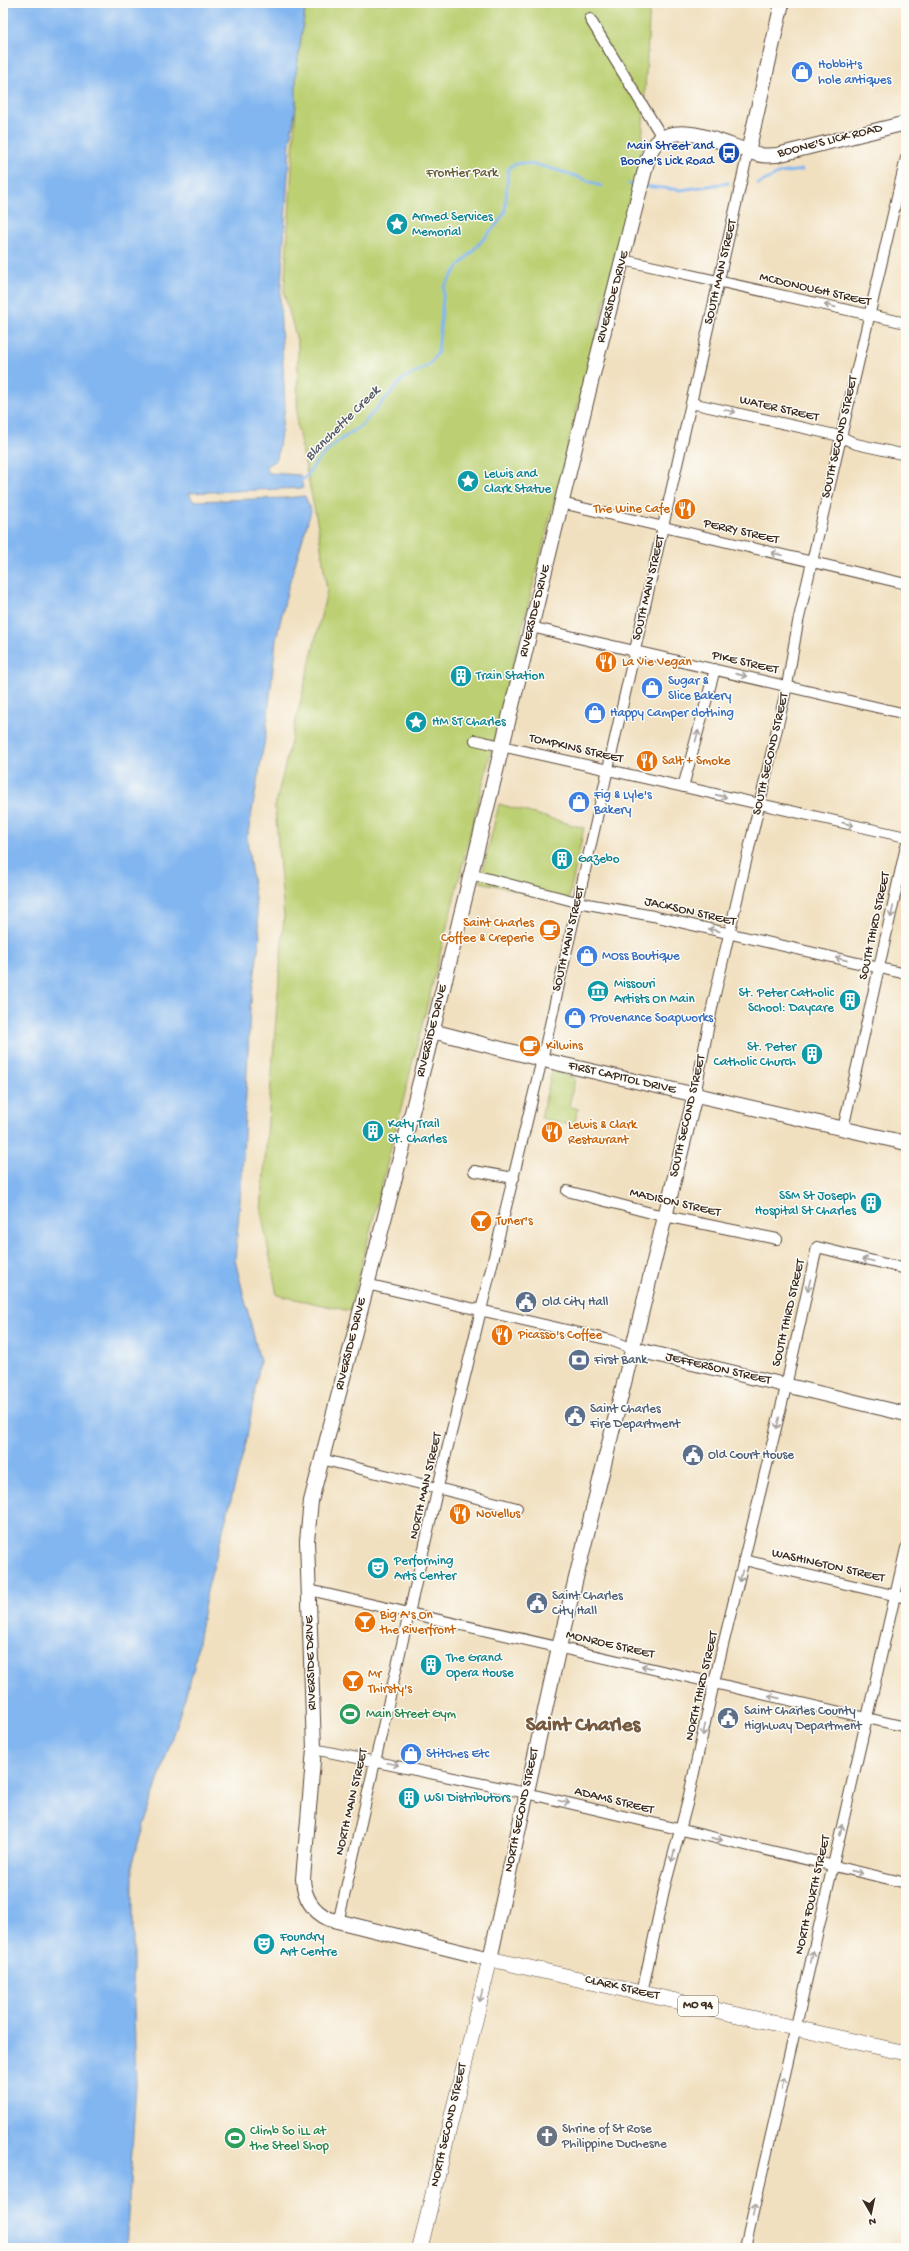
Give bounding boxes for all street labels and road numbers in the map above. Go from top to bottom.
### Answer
street label: BOONE'S LICK ROAD [775,121,884,161]
street label: SOUTH MAIN STREET [702,217,741,326]
street label: RIVERSIDE DRIVE [594,248,633,345]
street label: MCDONOUGH STREET [758,270,873,310]
street label: SOUTH SECOND STREET [819,373,862,500]
street label: WATER STREET [738,393,821,426]
street label: PERRY STREET [701,516,781,548]
street label: SOUTH MAIN STREET [630,533,669,642]
street label: RIVERSIDE DRIVE [516,562,554,659]
street label: PIKE STREET [709,648,781,678]
street label: SOUTH SECOND STREET [750,690,793,817]
street label: TOMPKINS STREET [527,731,625,767]
street label: SOUTH THIRD STREET [856,870,894,981]
street label: SOUTH MAIN STREET [550,884,589,993]
street label: JACKSON STREET [643,894,738,930]
street label: RIVERSIDE DRIVE [413,982,451,1079]
street label: SOUTH SECOND STREET [667,1052,710,1179]
street label: FIRST CAPITOL DRIVE [566,1058,678,1098]
street label: MADISON STREET [628,1185,723,1221]
street label: SOUTH THIRD STREET [769,1257,809,1368]
street label: RIVERSIDE DRIVE [332,1295,370,1392]
street label: JEFFERSON STREET [664,1350,773,1389]
street label: NORTH MAIN STREET [406,1430,446,1541]
street label: WASHINGTON STREET [770,1546,887,1587]
street label: RIVERSIDE DRIVE [302,1615,320,1711]
street label: MONROE STREET [564,1628,657,1663]
street label: NORTH THIRD STREET [682,1629,722,1742]
street label: NORTH SECOND STREET [501,1745,543,1874]
street label: NORTH MAIN STREET [332,1746,372,1857]
street label: ADAMS STREET [573,1784,656,1818]
street label: NORTH FOURTH STREET [792,1833,834,1956]
street label: CLARK STREET [583,1972,661,2004]
road number: MO 94 [678,1996,718,2016]
street label: NORTH SECOND STREET [427,2061,471,2188]

